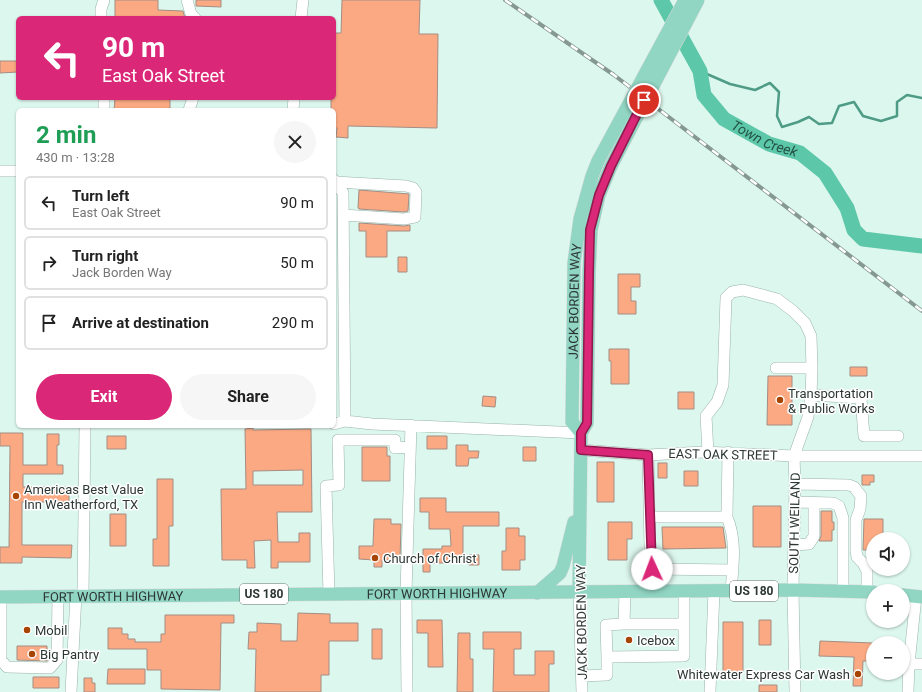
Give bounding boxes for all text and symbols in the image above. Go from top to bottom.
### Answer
text: 90 m [102,31,165,64]
icon: left [36,32,88,84]
text: East Oak Street [102,65,225,86]
pin [627,83,661,117]
icon: arrive [633,89,655,111]
water label: Town Creek [729,117,801,160]
text: 2 min [36,121,96,149]
button: close [274,121,316,163]
text: 430 m · 13:28 [36,150,115,165]
text: Turn left [72,187,129,205]
icon: left [38,192,60,214]
text: 90 m [280,194,314,212]
text: East Oak Street [72,205,161,220]
street label: JACK BORDEN WAY [566,242,585,359]
text: Turn right [72,247,138,265]
icon: right [38,252,60,274]
text: 50 m [280,254,314,272]
text: Jack Borden Way [72,265,172,280]
icon: arrive [38,312,60,334]
text: Arrive at destination [72,314,209,332]
text: 290 m [272,314,314,332]
button: Exit [36,374,172,420]
button: Share [180,374,316,420]
place label: Transportation & Public Works [788,386,875,416]
marker: Transportation & Public Works [775,395,785,405]
street label: EAST OAK STREET [668,446,778,463]
street label: SOUTH WEILAND [786,472,803,574]
place label: Americas Best Value Inn Weatherford, TX [24,482,144,512]
marker: Americas Best Value Inn Weatherford, TX [11,491,21,501]
map controls [866,532,910,680]
button: sound [866,532,910,576]
position arrow [631,548,673,590]
place label: Church of Christ [383,551,477,566]
marker: Church of Christ [370,553,380,563]
street label: JACK BORDEN WAY [573,564,590,680]
road number: US 180 [730,581,778,601]
road number: US 180 [240,584,288,604]
button: + [866,584,910,628]
street label: FORT WORTH HIGHWAY [367,586,508,602]
street label: FORT WORTH HIGHWAY [43,588,184,605]
place label: Mobil [35,623,67,638]
marker: Mobil [22,625,32,635]
place label: Icebox [637,633,676,648]
marker: Icebox [624,635,634,645]
button: − [866,636,910,680]
place label: Big Pantry [40,647,99,662]
marker: Big Pantry [27,649,37,659]
place label: Whitewater Express Car Wash [677,667,850,682]
marker: Whitewater Express Car Wash [853,669,863,679]

